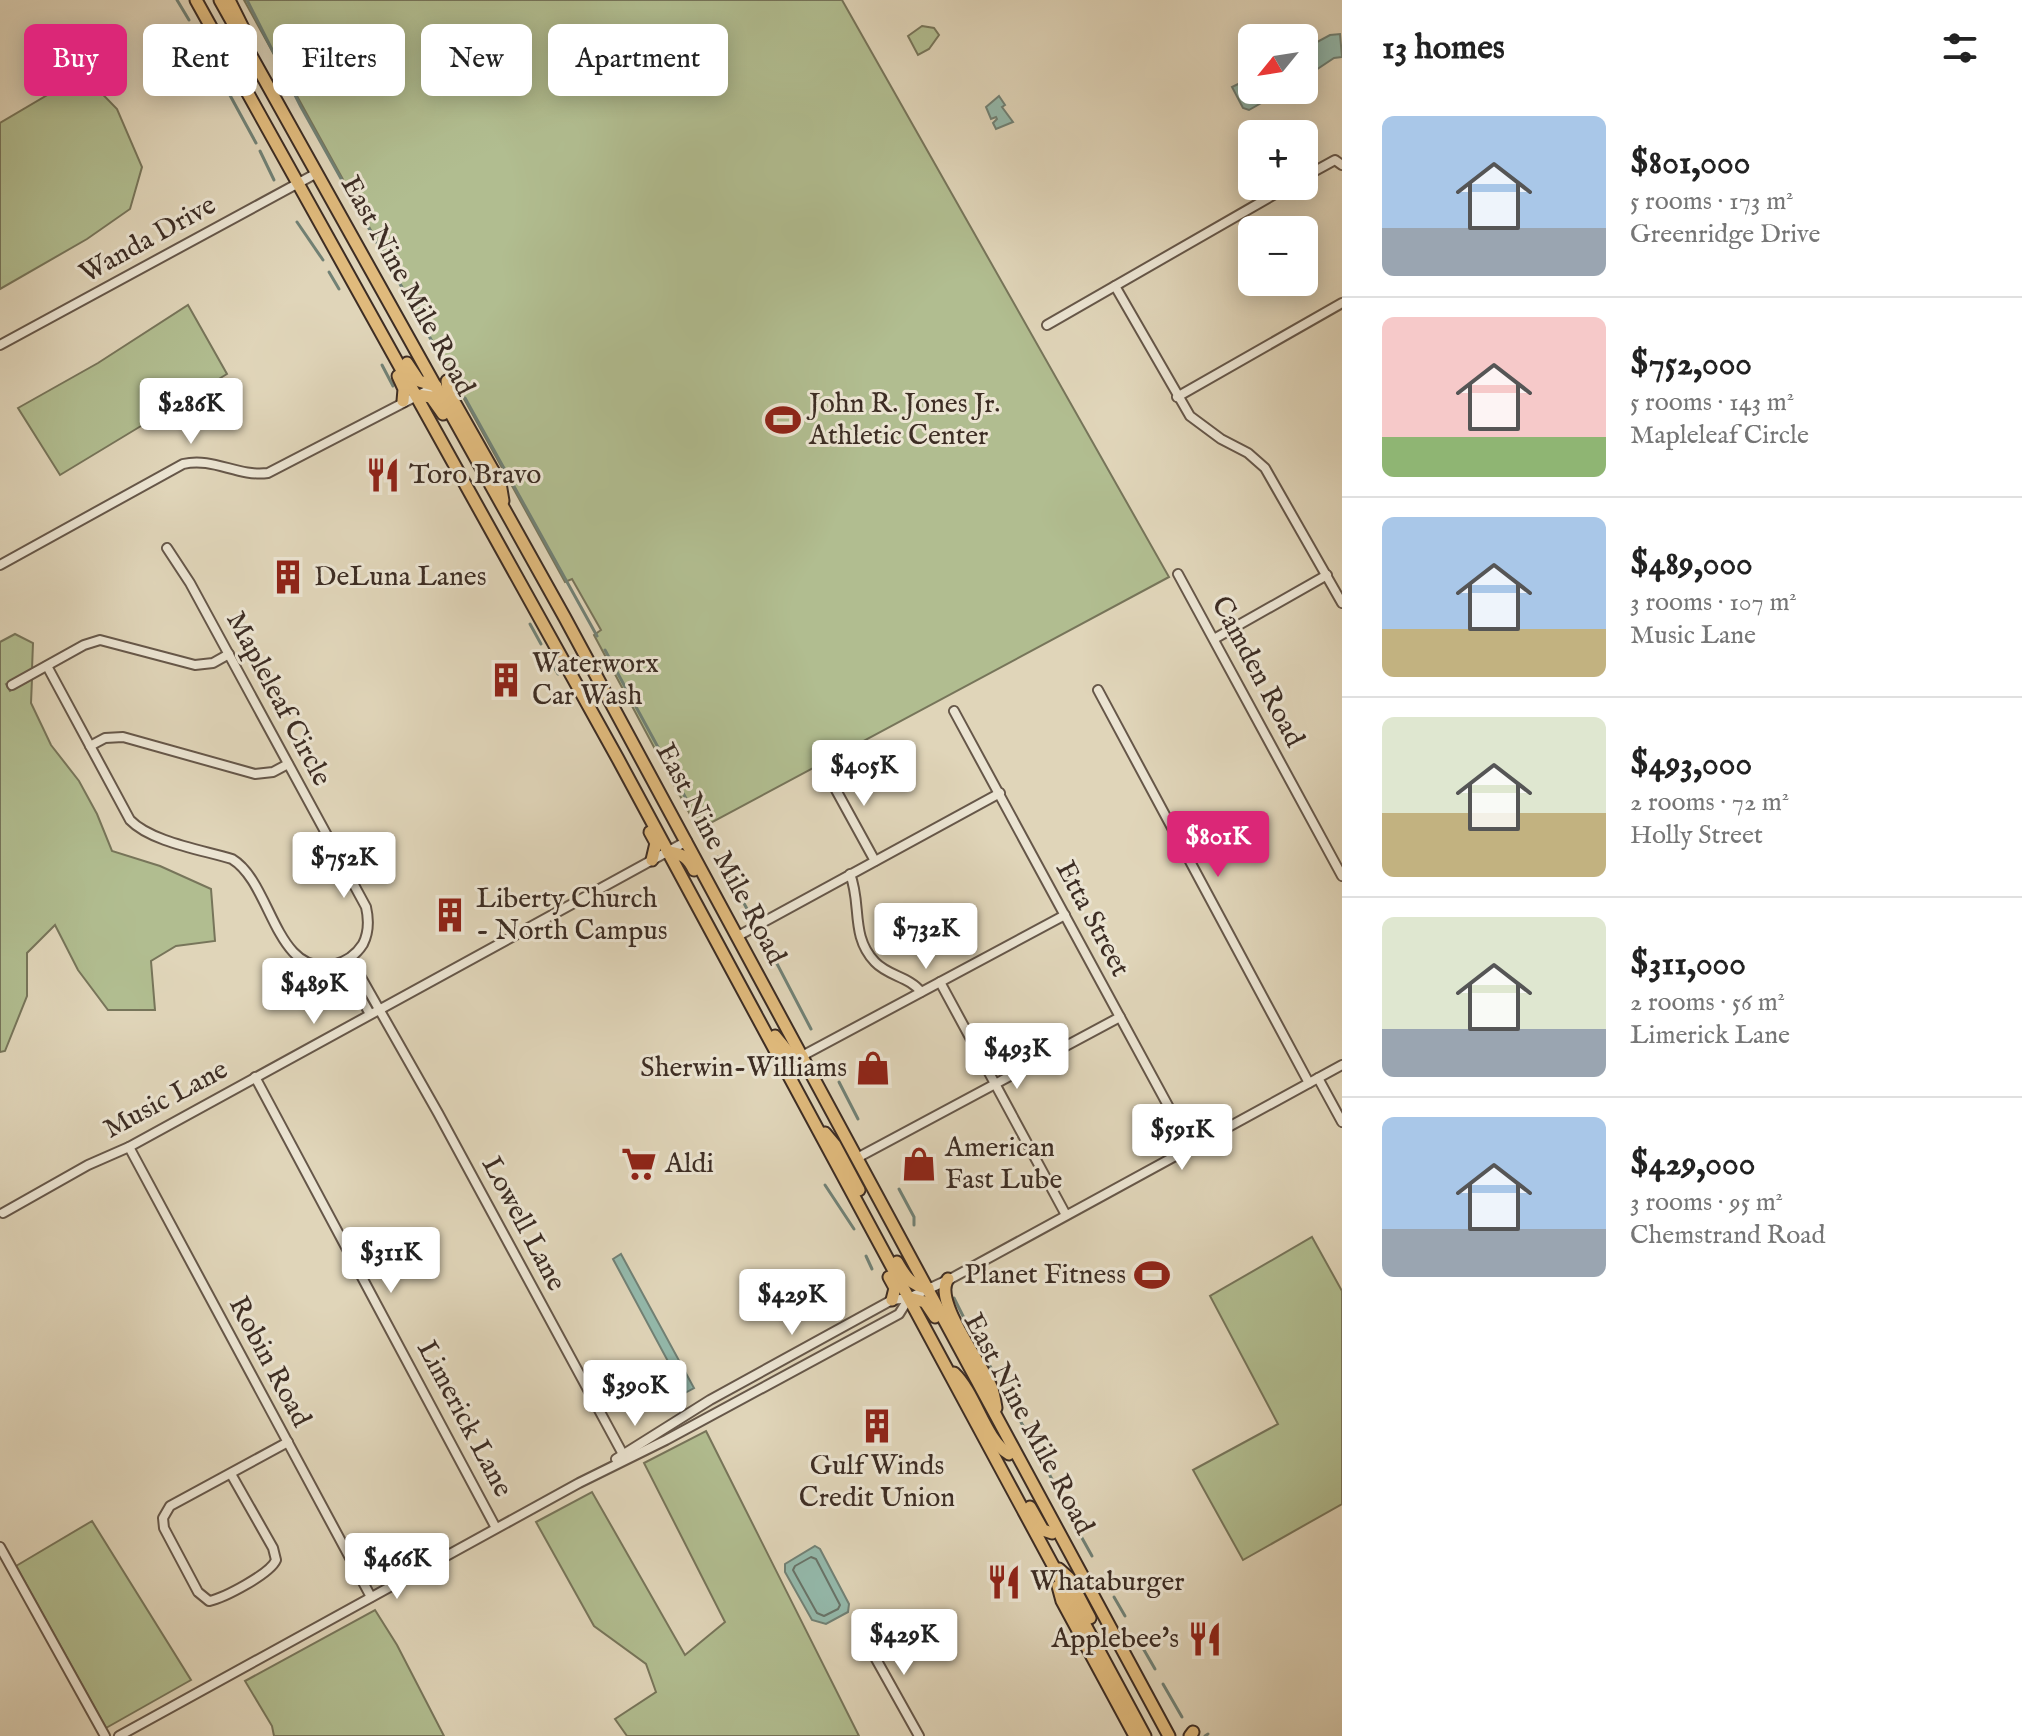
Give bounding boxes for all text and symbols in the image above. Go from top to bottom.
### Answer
chip: Buy [24,24,127,96]
chip: Rent [143,24,257,96]
chip: Filters [273,24,405,96]
chip: New [421,24,532,96]
chip: Apartment [548,24,728,96]
north arrow [1238,24,1318,104]
map controls [1238,24,1318,296]
icon: filters [1938,26,1982,70]
text: 13 homes [1382,27,1505,70]
button: + [1238,120,1318,200]
text: $801,000 [1630,142,1750,185]
icon: home [1446,148,1542,244]
street label: East Nine Mile Road [332,170,482,402]
text: 5 rooms · 173 m² [1630,185,1794,218]
street label: Wanda Drive [74,188,222,292]
button: − [1238,216,1318,296]
text: Greenridge Drive [1630,218,1820,251]
text: $752,000 [1630,343,1752,386]
icon: home [1446,349,1542,445]
pin: $286K [135,378,247,446]
text: 5 rooms · 143 m² [1630,386,1794,419]
text: $286K [158,387,224,420]
place label: John R. Jones Jr. Athletic Center [806,387,1000,454]
sports icon: John R. Jones Jr. Athletic Center [764,401,802,439]
text: Mapleleaf Circle [1630,419,1809,452]
restaurant icon: Toro Bravo [364,456,402,494]
place label: Toro Bravo [409,458,541,493]
text: $489,000 [1630,543,1753,586]
icon: home [1446,549,1542,645]
building icon: DeLuna Lanes [269,558,307,596]
place label: DeLuna Lanes [314,560,487,595]
text: 3 rooms · 107 m² [1630,586,1797,619]
street label: Camden Road [1203,591,1311,753]
street label: Mapleleaf Circle [217,606,339,792]
text: Music Lane [1630,619,1756,652]
place label: Waterworx Car Wash [532,647,659,714]
building icon: Waterworx Car Wash [487,661,525,699]
street label: East Nine Mile Road [647,737,793,971]
pin: $405K [808,740,920,808]
text: $493,000 [1630,743,1752,786]
text: $405K [830,749,898,782]
icon: home [1446,749,1542,845]
text: 2 rooms · 72 m² [1630,786,1789,819]
pin: $801K [1162,811,1274,879]
text: Holly Street [1630,819,1763,852]
text: $801K [1185,820,1251,853]
pin: $752K [288,832,400,900]
text: $752K [311,841,377,874]
street label: Etta Street [1047,855,1137,983]
place label: Liberty Church - North Campus [476,882,668,949]
building icon: Liberty Church - North Campus [431,896,469,934]
pin: $732K [870,903,982,971]
text: $732K [892,912,960,945]
text: $311,000 [1630,943,1746,986]
icon: home [1446,949,1542,1045]
pin: $489K [258,958,370,1026]
text: $489K [280,967,348,1000]
text: 2 rooms · 56 m² [1630,986,1785,1019]
text: Limerick Lane [1630,1019,1790,1052]
pin: $493K [961,1023,1073,1091]
text: $493K [983,1032,1051,1065]
shop icon: Sherwin-Williams [854,1049,892,1087]
place label: Sherwin-Williams [640,1051,847,1086]
street label: Music Lane [98,1053,234,1147]
pin: $591K [1126,1104,1238,1172]
text: $591K [1150,1113,1214,1146]
place label: American Fast Lube [944,1131,1062,1198]
text: $429,000 [1630,1143,1755,1186]
supermarket icon: Aldi [620,1145,658,1183]
shop icon: American Fast Lube [900,1145,938,1183]
place label: Aldi [664,1147,714,1182]
icon: home [1446,1149,1542,1245]
street label: Lowell Lane [473,1151,573,1297]
text: 3 rooms · 95 m² [1630,1186,1783,1219]
text: Chemstrand Road [1630,1219,1825,1252]
pin: $311K [335,1227,447,1295]
text: $311K [360,1236,422,1269]
sports icon: Planet Fitness [1133,1256,1171,1294]
place label: Planet Fitness [964,1258,1126,1293]
pin: $429K [736,1269,848,1337]
text: $429K [757,1278,827,1311]
street label: Robin Road [220,1291,318,1433]
street label: East Nine Mile Road [955,1307,1101,1541]
street label: Limerick Lane [408,1335,520,1503]
pin: $390K [579,1360,691,1428]
text: $390K [601,1369,669,1402]
building icon: Gulf Winds Credit Union [858,1407,896,1445]
place label: Gulf Winds Credit Union [799,1449,955,1516]
pin: $466K [341,1533,453,1601]
text: $466K [363,1542,431,1575]
restaurant icon: Whataburger [985,1563,1023,1601]
place label: Whataburger [1030,1565,1185,1600]
pin: $429K [848,1609,960,1677]
text: $429K [869,1618,939,1651]
restaurant icon: Applebee's [1186,1620,1224,1658]
place label: Applebee's [1050,1622,1179,1657]

